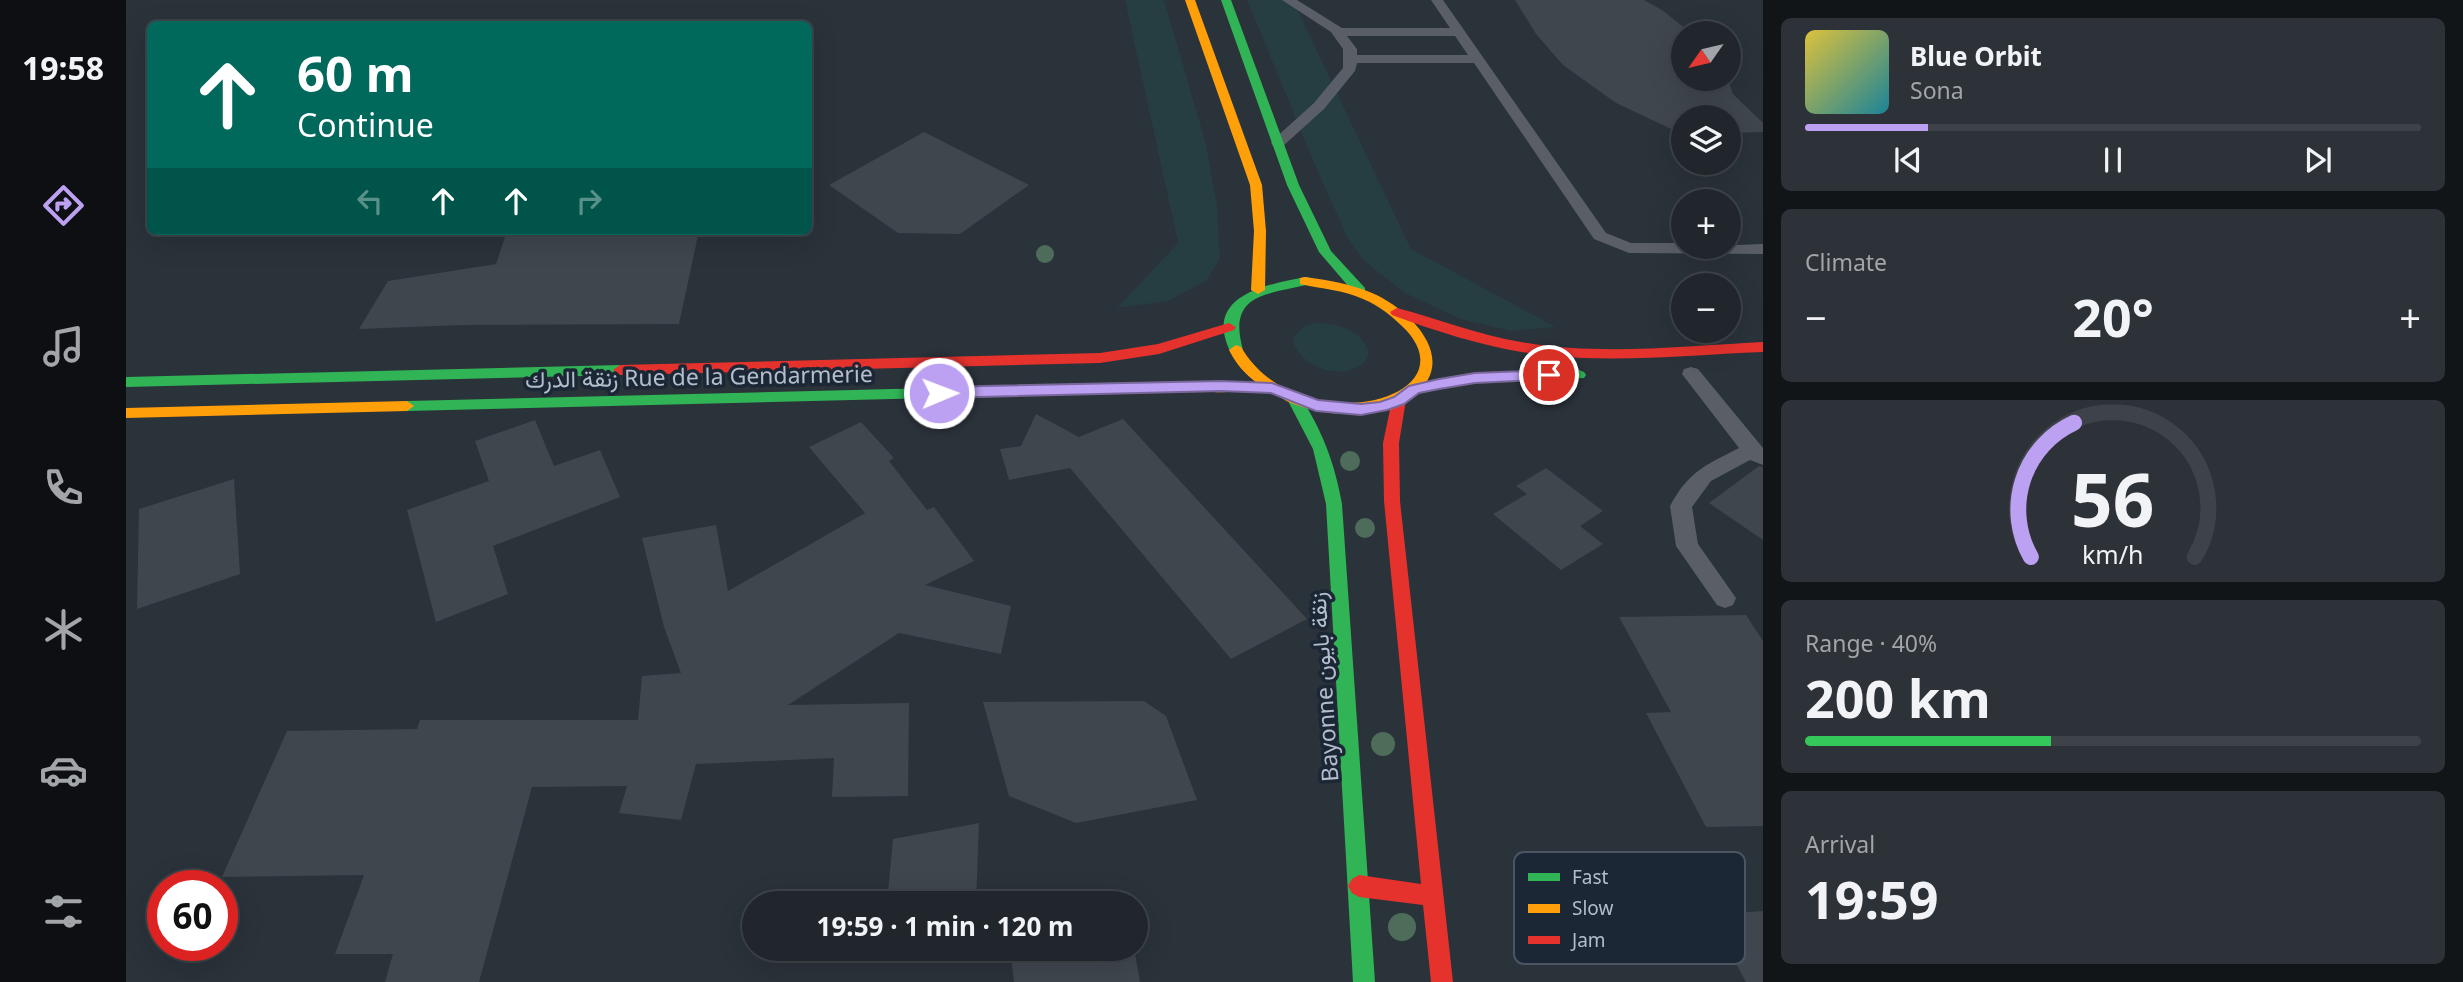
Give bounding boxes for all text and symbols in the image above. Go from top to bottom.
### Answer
north arrow [1671,21,1741,91]
map controls [1671,21,1741,343]
text: Blue Orbit [1910,38,2042,74]
text: 60 m [297,40,414,106]
text: 19:58 [22,46,104,89]
icon: ahead [182,49,273,140]
text: Sona [1910,74,1964,106]
text: Continue [297,103,434,146]
button: layers [1671,105,1741,175]
icon: previous [1889,141,1927,179]
icon: pause [2094,141,2132,179]
icon: next [2299,141,2337,179]
icon: directions [39,181,88,230]
icon: left [351,182,389,220]
icon: ahead [424,182,462,220]
icon: ahead [497,182,535,220]
icon: right [570,182,608,220]
button: + [1671,189,1741,259]
text: Climate [1805,246,1887,278]
button: − [1671,273,1741,343]
text: 20° [2072,281,2154,352]
text: − [1805,291,1827,343]
text: + [2399,291,2421,343]
icon: music [39,322,88,371]
pin [1519,345,1579,405]
position arrow [902,356,976,430]
icon: arrive [1530,356,1568,394]
street label: زنقة الدرك Rue de la Gendarmerie [525,357,873,395]
text: 56 [2071,449,2155,548]
icon: phone [39,463,88,512]
text: km/h [2082,537,2144,571]
street label: Bayonne زنقة بايون [1300,591,1346,783]
icon: climate [39,605,88,654]
text: Range · 40% [1805,627,1937,659]
text: 200 km [1805,662,1991,733]
icon: car [39,746,88,795]
text: Arrival [1805,828,1875,860]
legend [1514,852,1745,964]
text: 19:59 [1805,863,1939,934]
text: Fast [1572,864,1609,890]
speed limit sign: 60 [147,870,238,961]
icon: filters [39,887,88,936]
text: Slow [1572,895,1613,921]
text: 19:59 · 1 min · 120 m [817,908,1073,944]
text: Jam [1570,927,1606,953]

